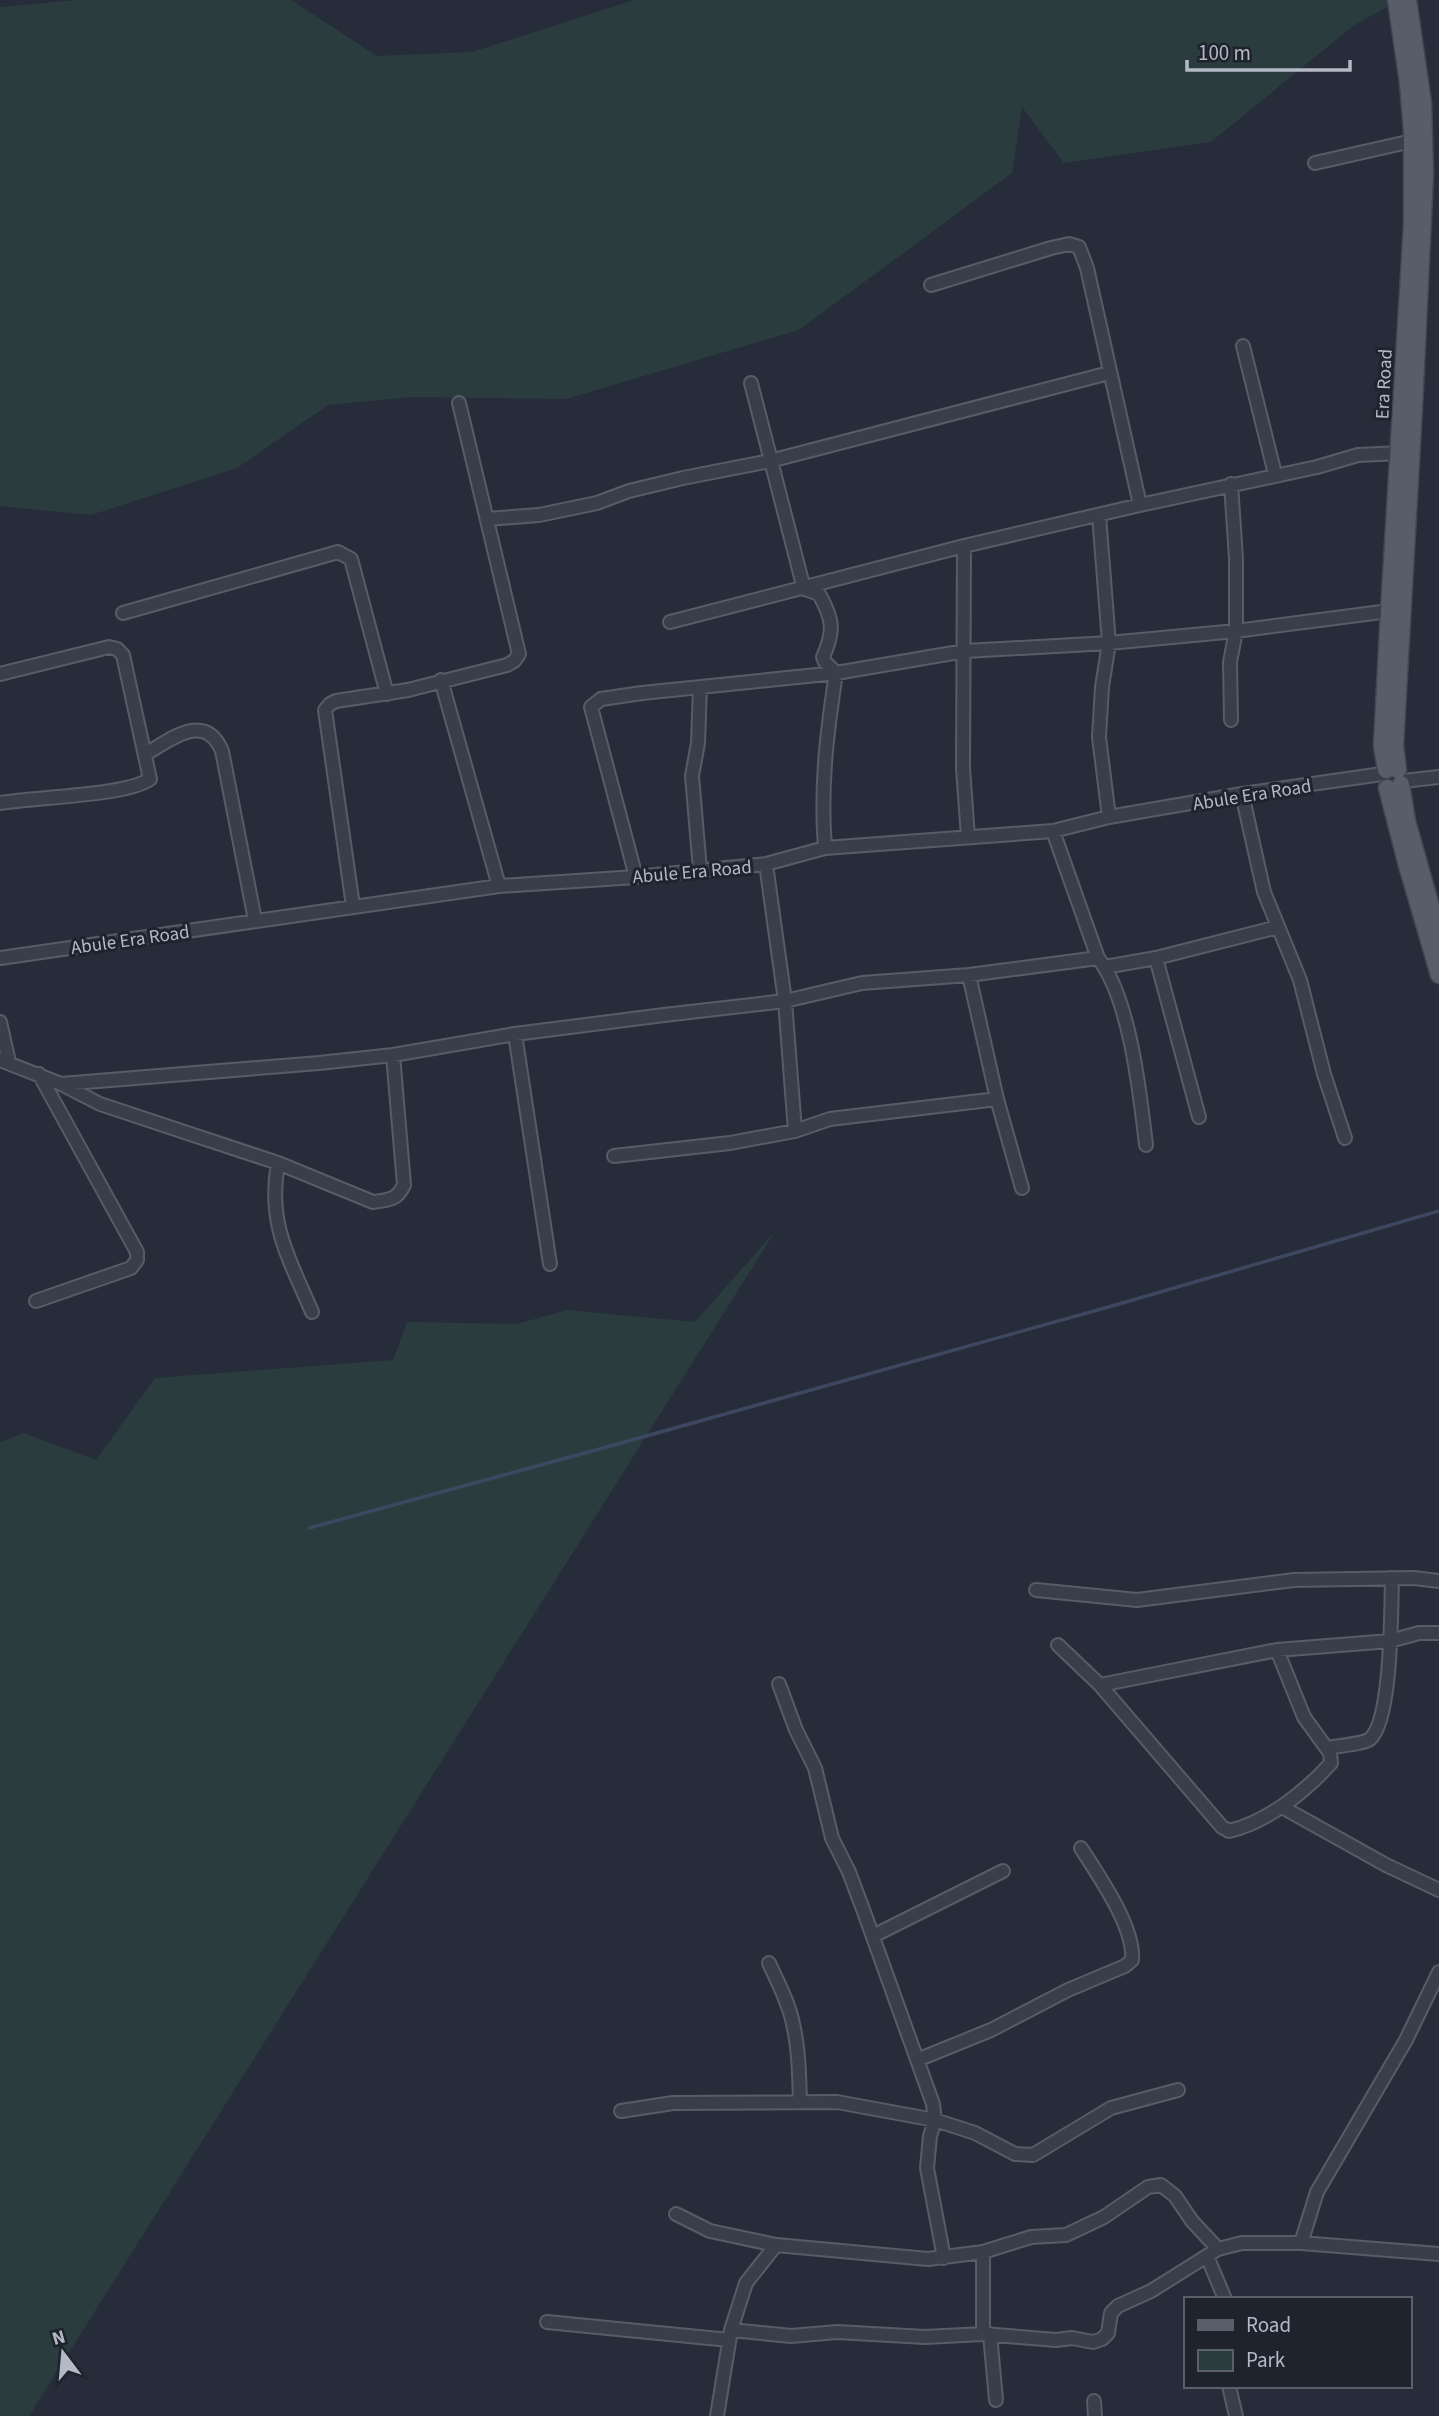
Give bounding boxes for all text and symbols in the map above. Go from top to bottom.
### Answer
scale bar [1187,28,1350,72]
text: 100 m [1198,38,1251,68]
street label: Era Road [1369,348,1400,420]
street label: Abule Era Road [1191,773,1313,818]
street label: Abule Era Road [631,854,753,891]
street label: Abule Era Road [69,919,191,962]
legend [1184,2297,1411,2388]
text: Road [1246,2310,1291,2340]
north arrow [28,2318,98,2388]
text: N [49,2323,69,2353]
text: Park [1246,2345,1286,2375]

